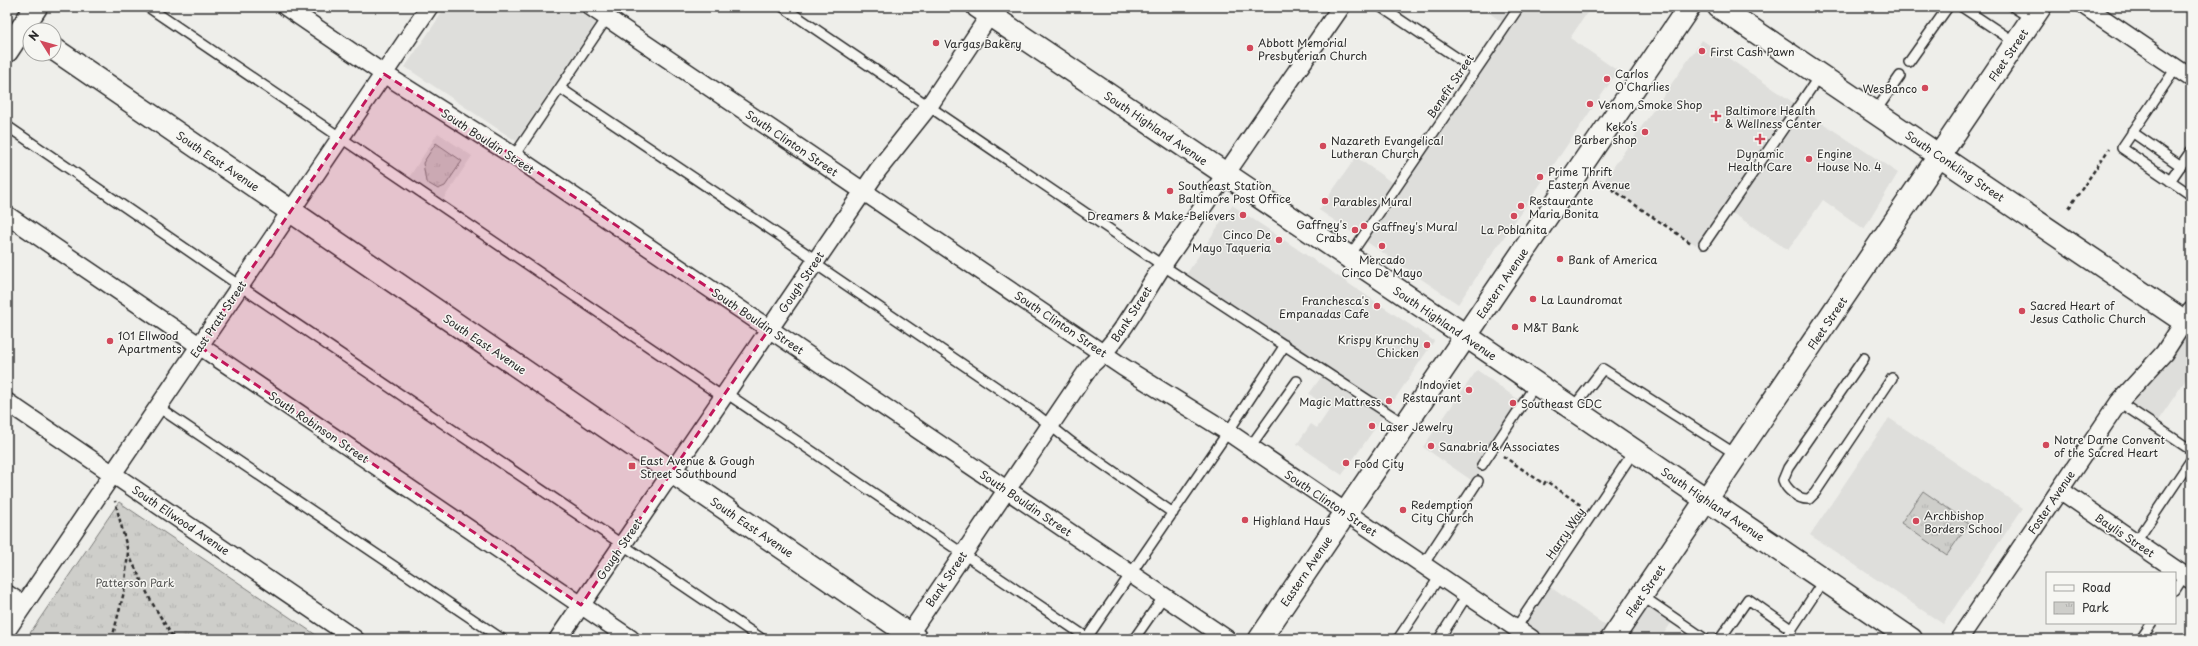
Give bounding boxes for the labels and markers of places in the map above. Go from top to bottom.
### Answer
place label: Abbott Memorial Presbyterian Church [1258,34,1367,64]
place label: Vargas Bakery [944,35,1022,52]
marker: Vargas Bakery [931,38,941,48]
marker: Abbott Memorial Presbyterian Church [1245,43,1255,53]
place label: First Cash Pawn [1710,43,1795,60]
marker: First Cash Pawn [1697,46,1707,56]
place label: Carlos O'Charlies [1615,65,1670,95]
marker: Carlos O'Charlies [1602,74,1612,84]
place label: WesBanco [1863,80,1917,97]
marker: WesBanco [1920,83,1930,93]
place label: Venom Smoke Shop [1598,96,1703,113]
marker: Venom Smoke Shop [1585,99,1595,109]
place label: Baltimore Health & Wellness Center [1725,102,1822,132]
marker: Baltimore Health & Wellness Center [1710,110,1722,122]
place label: Keko’s Barber shop [1574,118,1637,148]
marker: Keko’s Barber shop [1640,127,1650,137]
place label: Nazareth Evangelical Lutheran Church [1331,132,1444,162]
marker: Dynamic Health Care [1754,133,1766,145]
marker: Nazareth Evangelical Lutheran Church [1318,141,1328,151]
place label: Dynamic Health Care [1728,145,1792,175]
place label: Engine House No. 4 [1817,145,1881,175]
marker: Engine House No. 4 [1804,154,1814,164]
place label: Prime Thrift Eastern Avenue [1548,163,1630,193]
marker: Prime Thrift Eastern Avenue [1535,172,1545,182]
place label: Southeast Station Baltimore Post Office [1178,177,1291,207]
marker: Southeast Station Baltimore Post Office [1165,186,1175,196]
place label: Restaurante Maria Bonita [1529,192,1599,222]
place label: Parables Mural [1333,193,1412,210]
marker: Parables Mural [1320,196,1330,206]
marker: Restaurante Maria Bonita [1516,201,1526,211]
place label: Dreamers & Make-Believers [1087,207,1235,224]
marker: Dreamers & Make-Believers [1238,210,1248,220]
marker: La Poblanita [1509,211,1519,221]
place label: Gaffney's Crabs [1296,216,1347,246]
place label: Gaffney's Mural [1372,218,1458,235]
marker: Gaffney's Mural [1359,221,1369,231]
place label: La Poblanita [1481,221,1547,238]
marker: Gaffney's Crabs [1350,225,1360,235]
place label: Cinco De Mayo Taqueria [1192,226,1271,256]
marker: Cinco De Mayo Taqueria [1274,235,1284,245]
marker: Mercado Cinco De Mayo [1377,241,1387,251]
place label: Mercado Cinco De Mayo [1342,251,1422,281]
place label: Bank of America [1568,251,1658,268]
marker: Bank of America [1555,254,1565,264]
place label: La Laundromat [1541,291,1623,308]
place label: Franchesca's Empanadas Cafe [1279,292,1369,322]
marker: La Laundromat [1528,294,1538,304]
place label: Sacred Heart of Jesus Catholic Church [2030,297,2146,327]
marker: Franchesca's Empanadas Cafe [1372,301,1382,311]
marker: Sacred Heart of Jesus Catholic Church [2017,306,2027,316]
place label: M&T Bank [1523,319,1579,336]
marker: M&T Bank [1510,322,1520,332]
place label: 101 Ellwood Apartments [118,327,182,357]
place label: Krispy Krunchy Chicken [1338,331,1419,361]
marker: 101 Ellwood Apartments [105,336,115,346]
marker: Krispy Krunchy Chicken [1422,340,1432,350]
place label: Indoviet Restaurant [1402,376,1462,406]
marker: Indoviet Restaurant [1464,385,1474,395]
place label: Magic Mattress [1299,393,1381,410]
place label: Southeast CDC [1521,395,1602,412]
marker: Magic Mattress [1384,396,1394,406]
marker: Southeast CDC [1508,398,1518,408]
place label: Laser Jewelry [1380,418,1453,435]
marker: Laser Jewelry [1367,421,1377,431]
place label: Notre Dame Convent of the Sacred Heart [2054,431,2165,461]
place label: Sanabria & Associates [1439,438,1559,455]
marker: Notre Dame Convent of the Sacred Heart [2041,440,2051,450]
marker: Sanabria & Associates [1426,441,1436,451]
place label: East Avenue & Gough Street Southbound [640,452,755,482]
place label: Food City [1354,455,1404,472]
marker: Food City [1341,458,1351,468]
marker: East Avenue & Gough Street Southbound [627,461,637,471]
place label: Redemption City Church [1411,496,1474,526]
marker: Redemption City Church [1398,505,1408,515]
place label: Archbishop Borders School [1924,507,2002,537]
place label: Highland Haus [1253,512,1330,529]
marker: Highland Haus [1240,515,1250,525]
marker: Archbishop Borders School [1911,516,1921,526]

